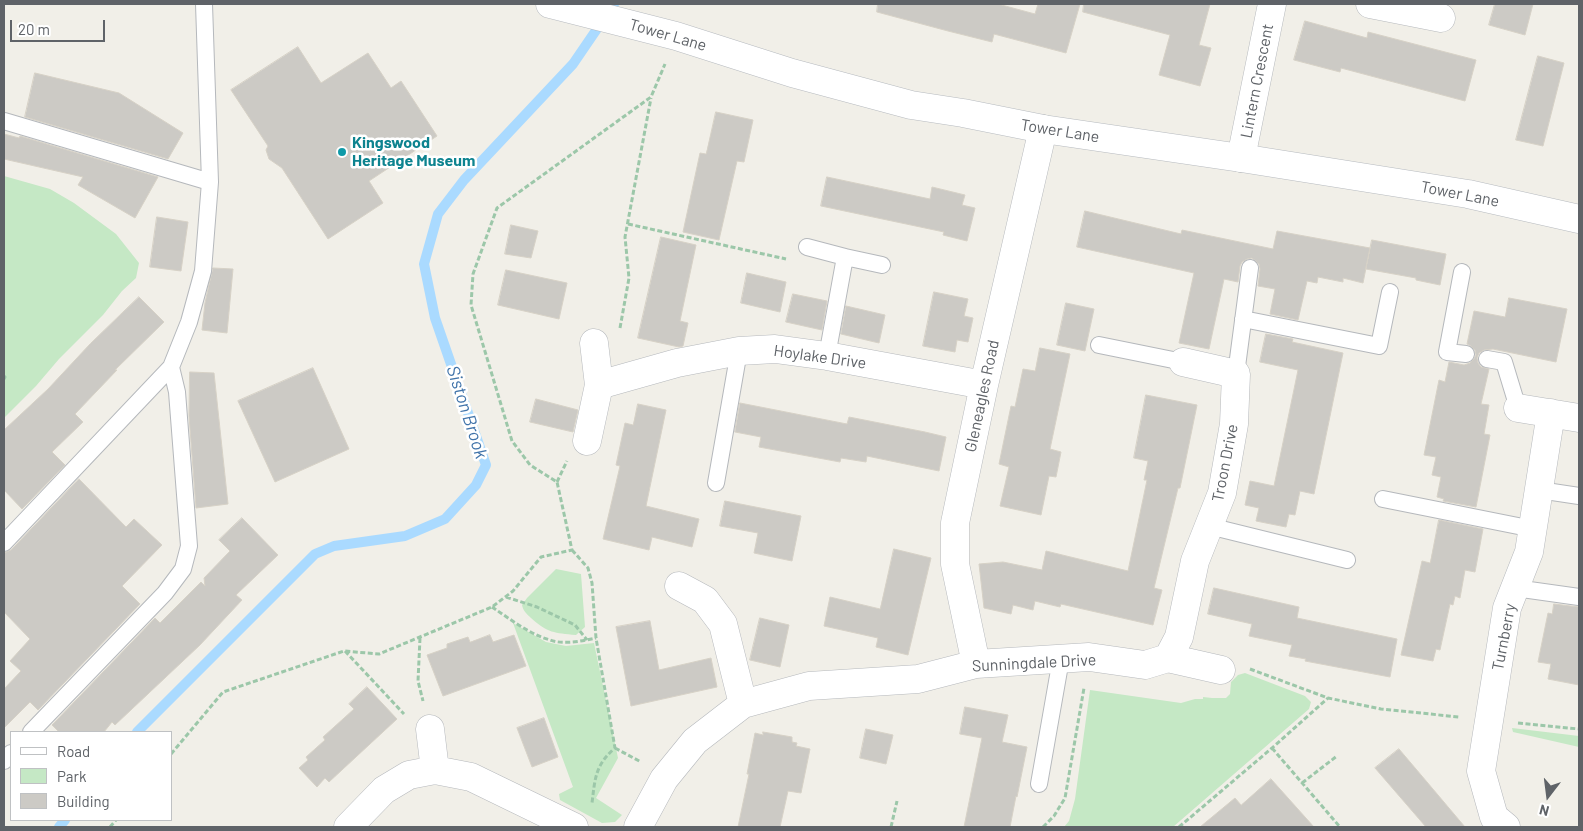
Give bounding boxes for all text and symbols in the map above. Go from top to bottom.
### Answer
scale bar [12,10,108,42]
street label: Tower Lane [627,15,709,55]
text: 20 m [18,20,50,38]
street label: Lintern Crescent [1236,22,1278,140]
street label: Tower Lane [1019,115,1101,147]
place label: Kingswood Heritage Museum [352,133,475,171]
marker: Kingswood Heritage Museum [336,146,348,158]
street label: Tower Lane [1419,177,1501,211]
street label: Gleneagles Road [961,338,1003,454]
street label: Hoylake Drive [773,341,867,373]
water label: Siston Brook [442,363,492,461]
street label: Troon Drive [1208,422,1242,504]
street label: Turnberry [1488,602,1520,672]
street label: Sunningdale Drive [971,650,1097,676]
legend [10,731,172,821]
text: Road [57,742,90,760]
text: Park [57,767,86,785]
north arrow [1523,771,1573,821]
text: Building [57,792,110,810]
text: N [1537,802,1551,820]

